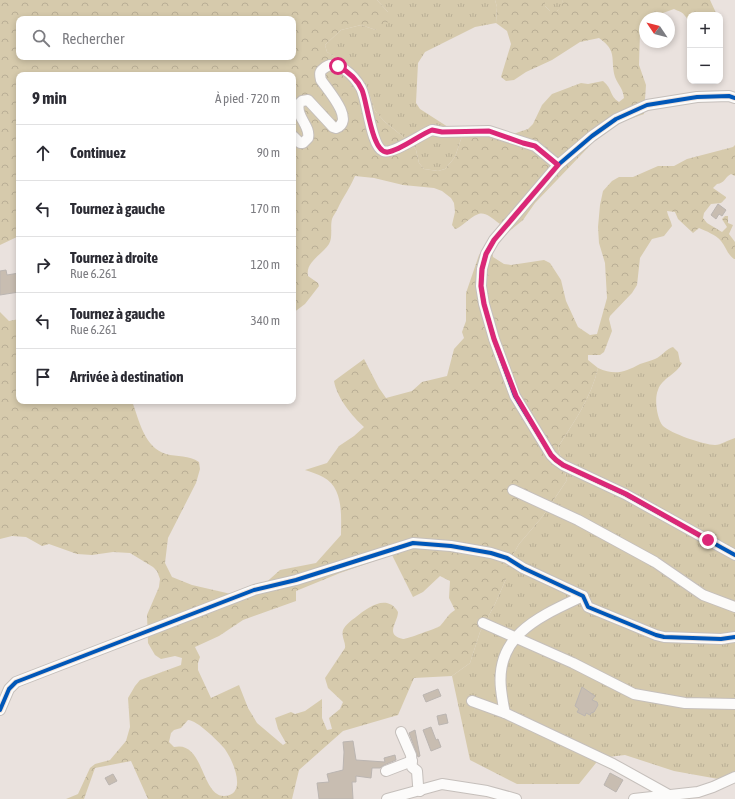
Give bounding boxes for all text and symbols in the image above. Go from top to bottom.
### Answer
north arrow [639,12,675,48]
map controls [687,12,723,84]
button: + [687,12,723,48]
search box [16,16,296,60]
icon: search [30,27,52,49]
text: Rechercher [62,30,124,47]
button: − [687,48,723,84]
route start [329,57,347,75]
text: 9 min [32,88,67,108]
text: À pied · 720 m [215,91,280,106]
icon: ahead [32,142,54,164]
text: Continuez [70,144,126,161]
text: 90 m [257,145,280,160]
icon: left [32,198,54,220]
text: Tournez à gauche [70,200,165,217]
text: 170 m [251,201,280,216]
text: Tournez à droite [70,249,158,266]
icon: right [32,254,54,276]
text: 120 m [251,257,280,272]
text: Rue 6.261 [70,266,117,281]
text: Tournez à gauche [70,305,165,322]
icon: left [32,310,54,332]
text: 340 m [251,313,280,328]
text: Rue 6.261 [70,322,117,337]
icon: arrive [32,366,54,388]
text: Arrivée à destination [70,368,184,385]
route end [699,531,717,549]

